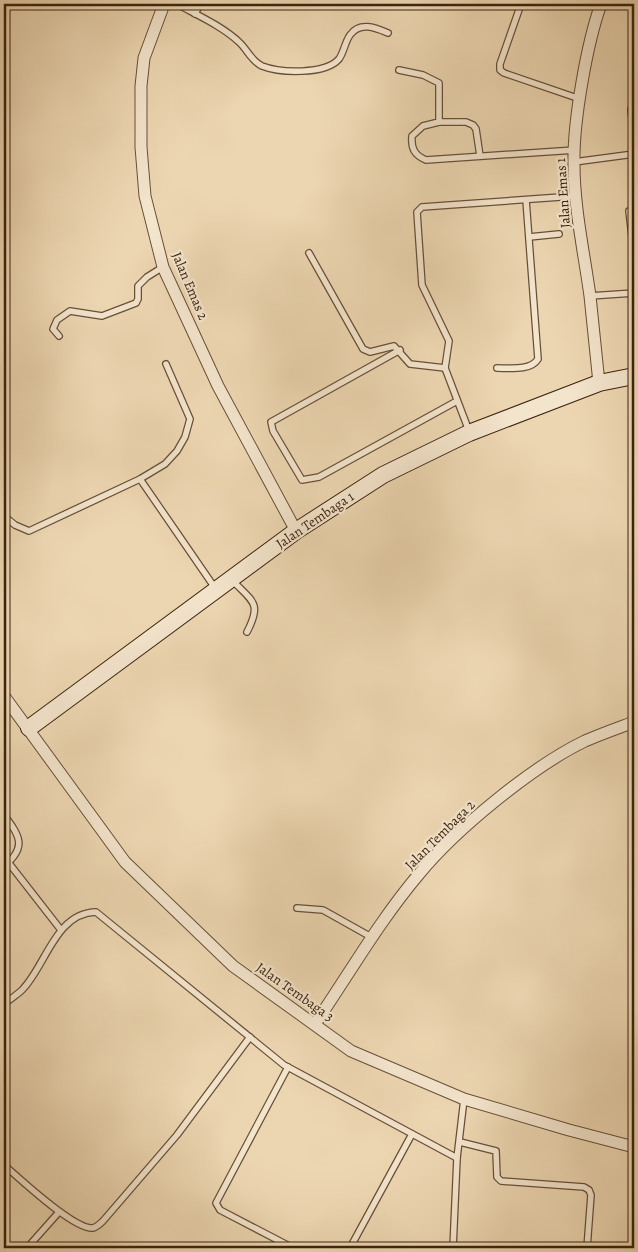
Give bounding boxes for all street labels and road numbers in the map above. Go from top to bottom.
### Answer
street label: Jalan Emas 1 [551,157,575,229]
street label: Jalan Emas 2 [167,249,213,323]
street label: Jalan Tembaga 1 [272,487,358,553]
street label: Jalan Tembaga 2 [401,795,480,874]
street label: Jalan Tembaga 3 [252,958,338,1026]

